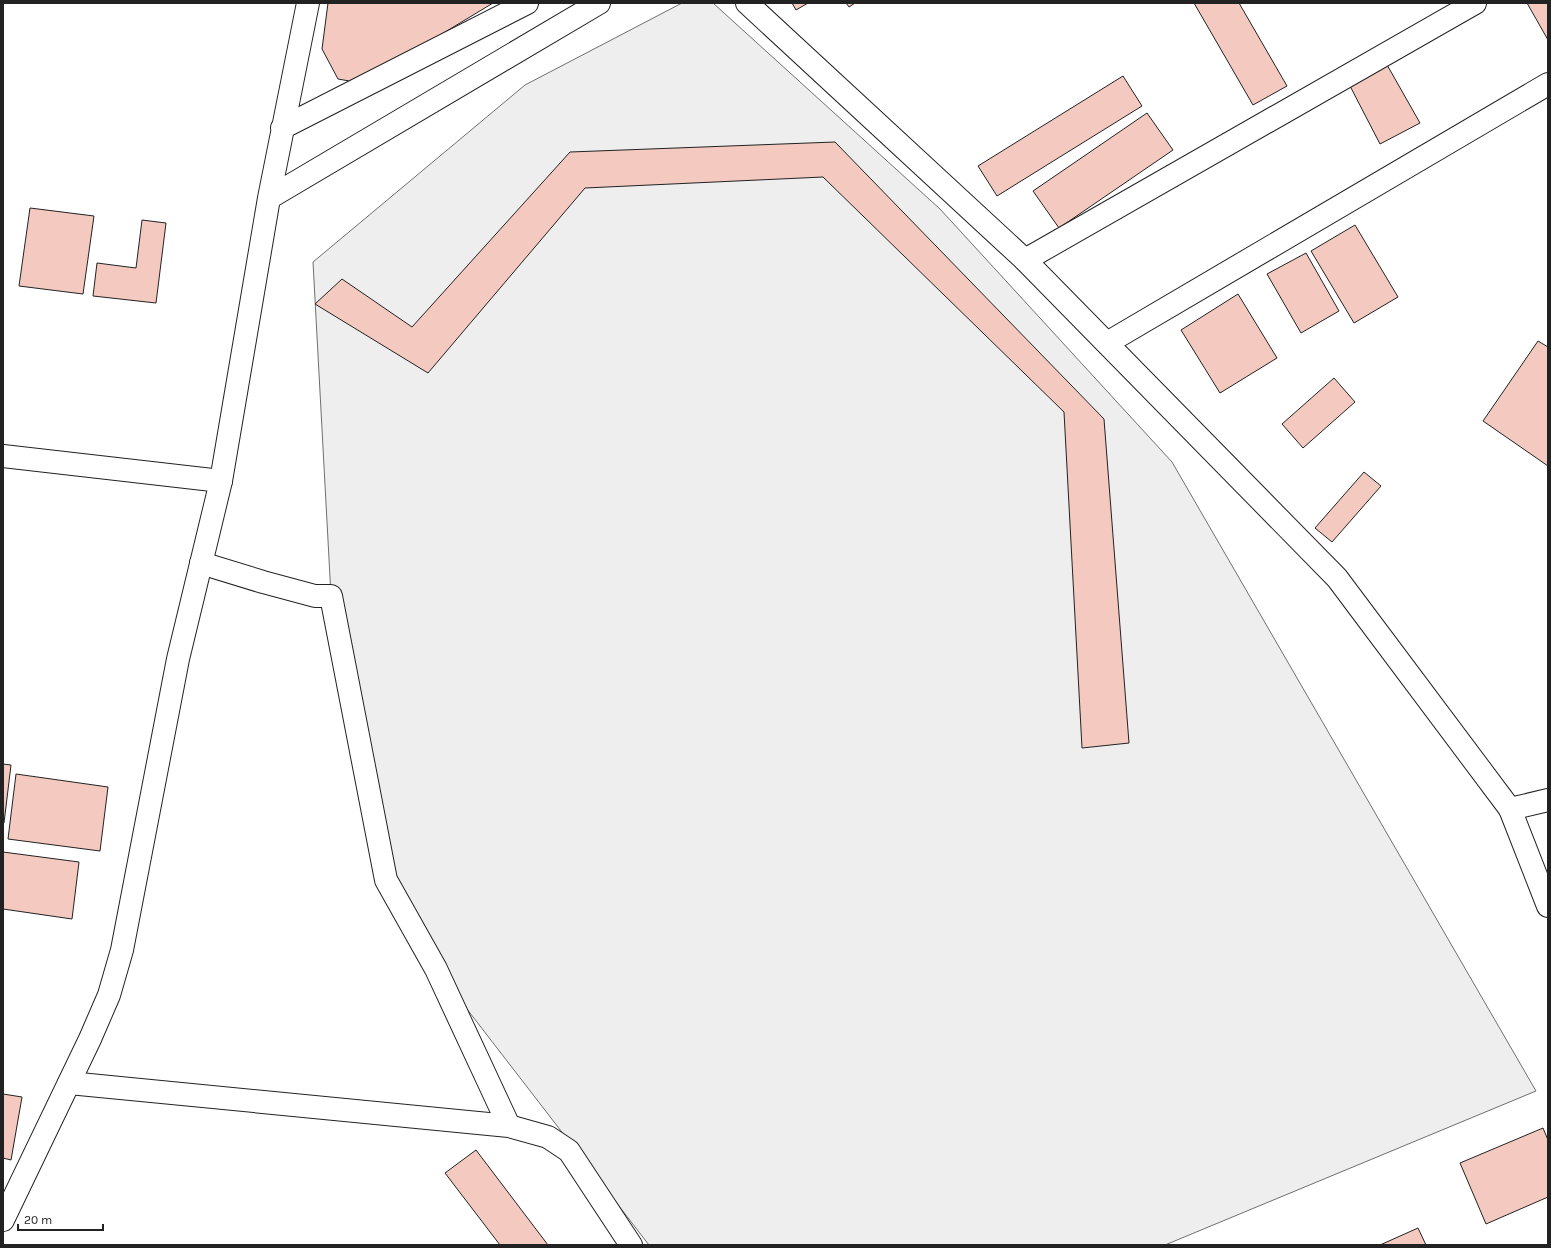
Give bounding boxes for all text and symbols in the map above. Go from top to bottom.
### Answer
scale bar [18,1206,103,1232]
text: 20 m [24,1213,52,1227]

